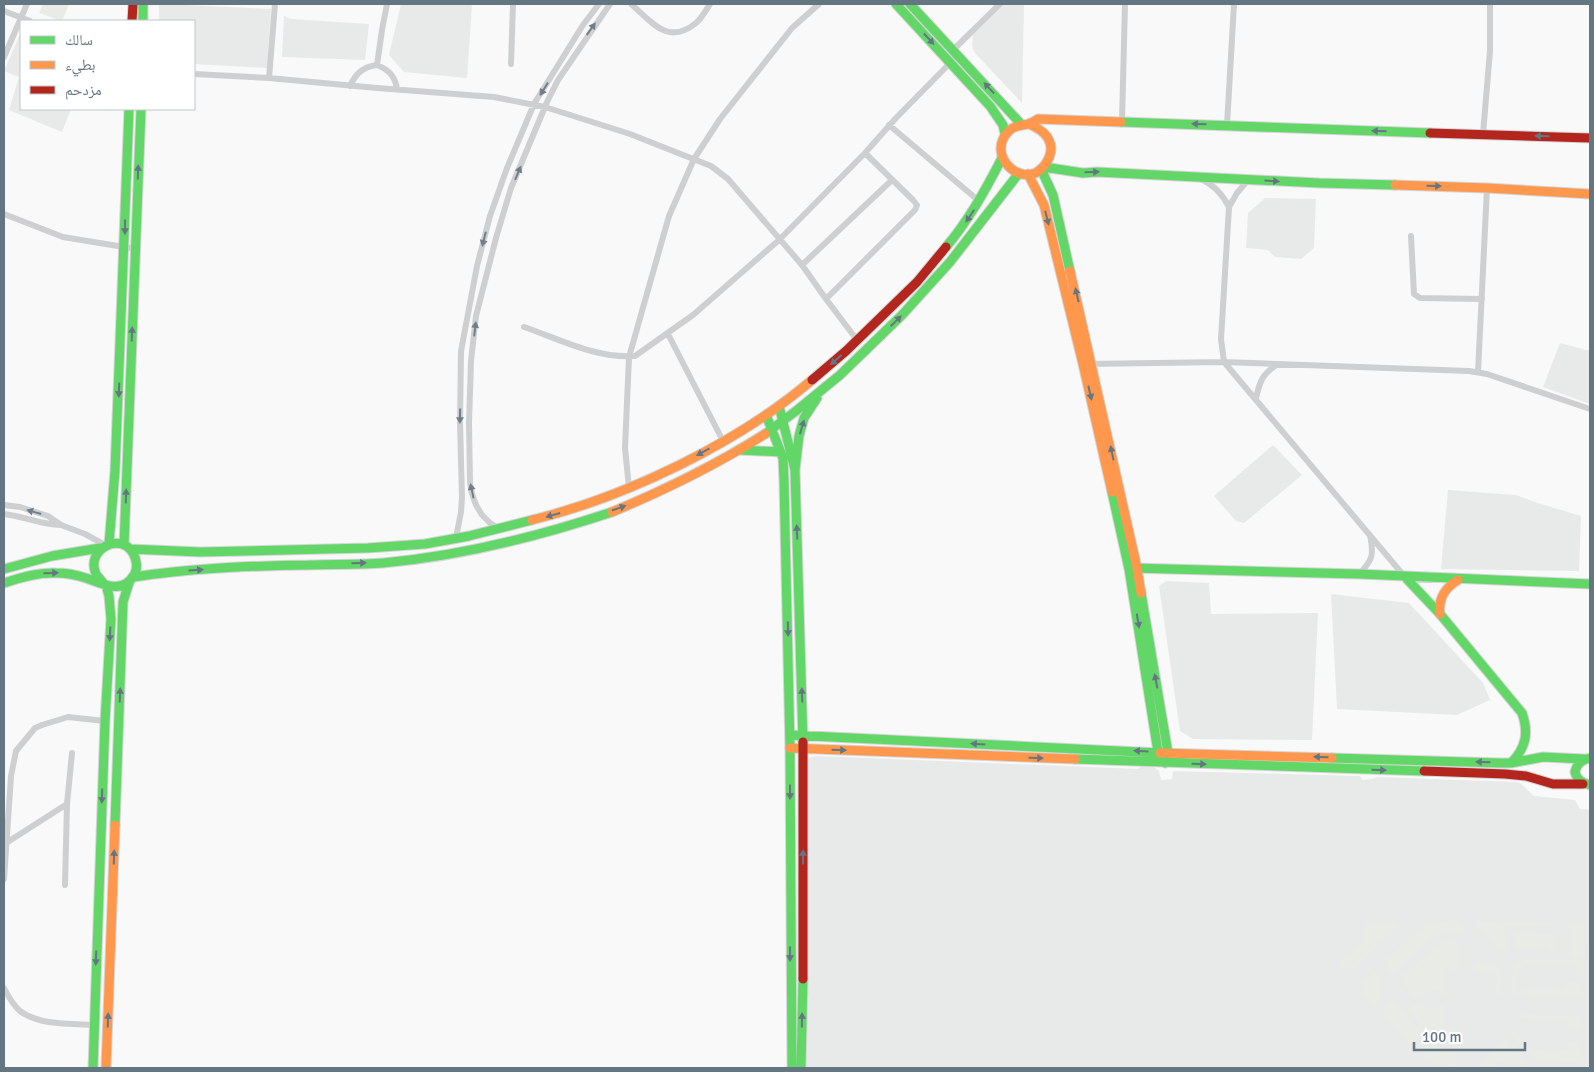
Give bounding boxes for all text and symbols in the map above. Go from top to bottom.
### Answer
legend [20,20,195,110]
one-way arrow [586,22,596,36]
text: سالك [65,31,93,49]
one-way arrow [923,33,935,45]
text: بطيء [65,56,95,77]
text: مزدحم [65,81,102,100]
one-way arrow [540,82,549,95]
one-way arrow [983,82,995,94]
one-way arrow [1191,120,1207,128]
one-way arrow [1371,126,1387,134]
one-way arrow [1533,132,1549,140]
one-way arrow [135,163,143,179]
one-way arrow [514,166,522,180]
one-way arrow [1085,168,1101,176]
one-way arrow [1264,177,1280,185]
one-way arrow [1427,182,1443,190]
one-way arrow [965,209,975,222]
one-way arrow [1044,211,1052,226]
one-way arrow [121,220,129,236]
one-way arrow [480,231,488,246]
one-way arrow [1073,287,1081,302]
one-way arrow [890,315,902,327]
one-way arrow [471,321,479,337]
one-way arrow [128,326,136,342]
one-way arrow [830,354,842,366]
one-way arrow [114,382,122,398]
one-way arrow [1086,386,1094,401]
one-way arrow [456,409,464,425]
one-way arrow [798,419,806,434]
one-way arrow [1108,446,1116,461]
one-way arrow [695,448,710,456]
one-way arrow [468,484,476,499]
one-way arrow [122,488,130,504]
one-way arrow [612,504,627,512]
one-way arrow [26,507,41,515]
one-way arrow [545,511,560,519]
one-way arrow [793,524,801,540]
one-way arrow [351,559,367,567]
one-way arrow [189,565,205,573]
one-way arrow [43,569,59,577]
one-way arrow [1134,613,1142,629]
one-way arrow [784,622,792,638]
one-way arrow [105,626,113,642]
one-way arrow [1152,673,1160,689]
one-way arrow [116,686,124,702]
one-way arrow [797,686,805,702]
one-way arrow [970,739,986,747]
one-way arrow [831,746,847,754]
one-way arrow [1133,747,1149,755]
one-way arrow [1312,753,1328,761]
one-way arrow [1029,755,1045,763]
one-way arrow [1475,758,1491,766]
one-way arrow [1191,761,1207,769]
one-way arrow [1371,766,1387,774]
one-way arrow [786,784,794,800]
one-way arrow [98,788,106,804]
one-way arrow [110,849,118,865]
one-way arrow [799,849,807,865]
one-way arrow [786,947,794,963]
one-way arrow [92,951,100,967]
one-way arrow [105,1011,113,1027]
one-way arrow [798,1011,806,1027]
scale bar [1414,1020,1525,1052]
text: 100 m [1422,1028,1462,1046]

